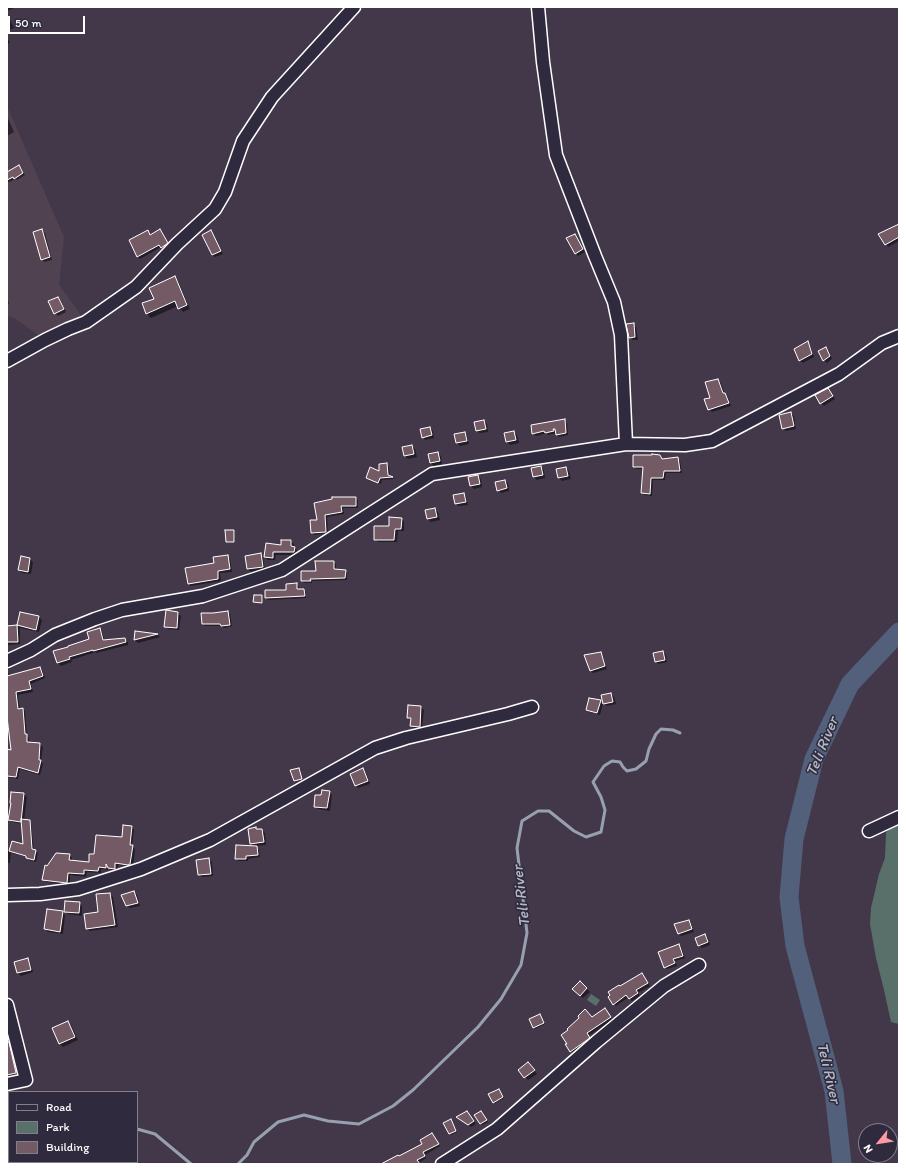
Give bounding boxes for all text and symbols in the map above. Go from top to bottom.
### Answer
scale bar [10,8,87,34]
text: 50 m [15,16,41,30]
water label: Teli River [802,715,844,779]
water label: Teli River [509,864,535,928]
water label: Teli River [812,1041,844,1105]
legend [8,1091,138,1163]
text: Road [46,1100,72,1114]
text: Park [46,1120,70,1134]
north arrow [858,1123,898,1163]
text: Building [46,1140,89,1154]
text: N [861,1142,876,1155]

